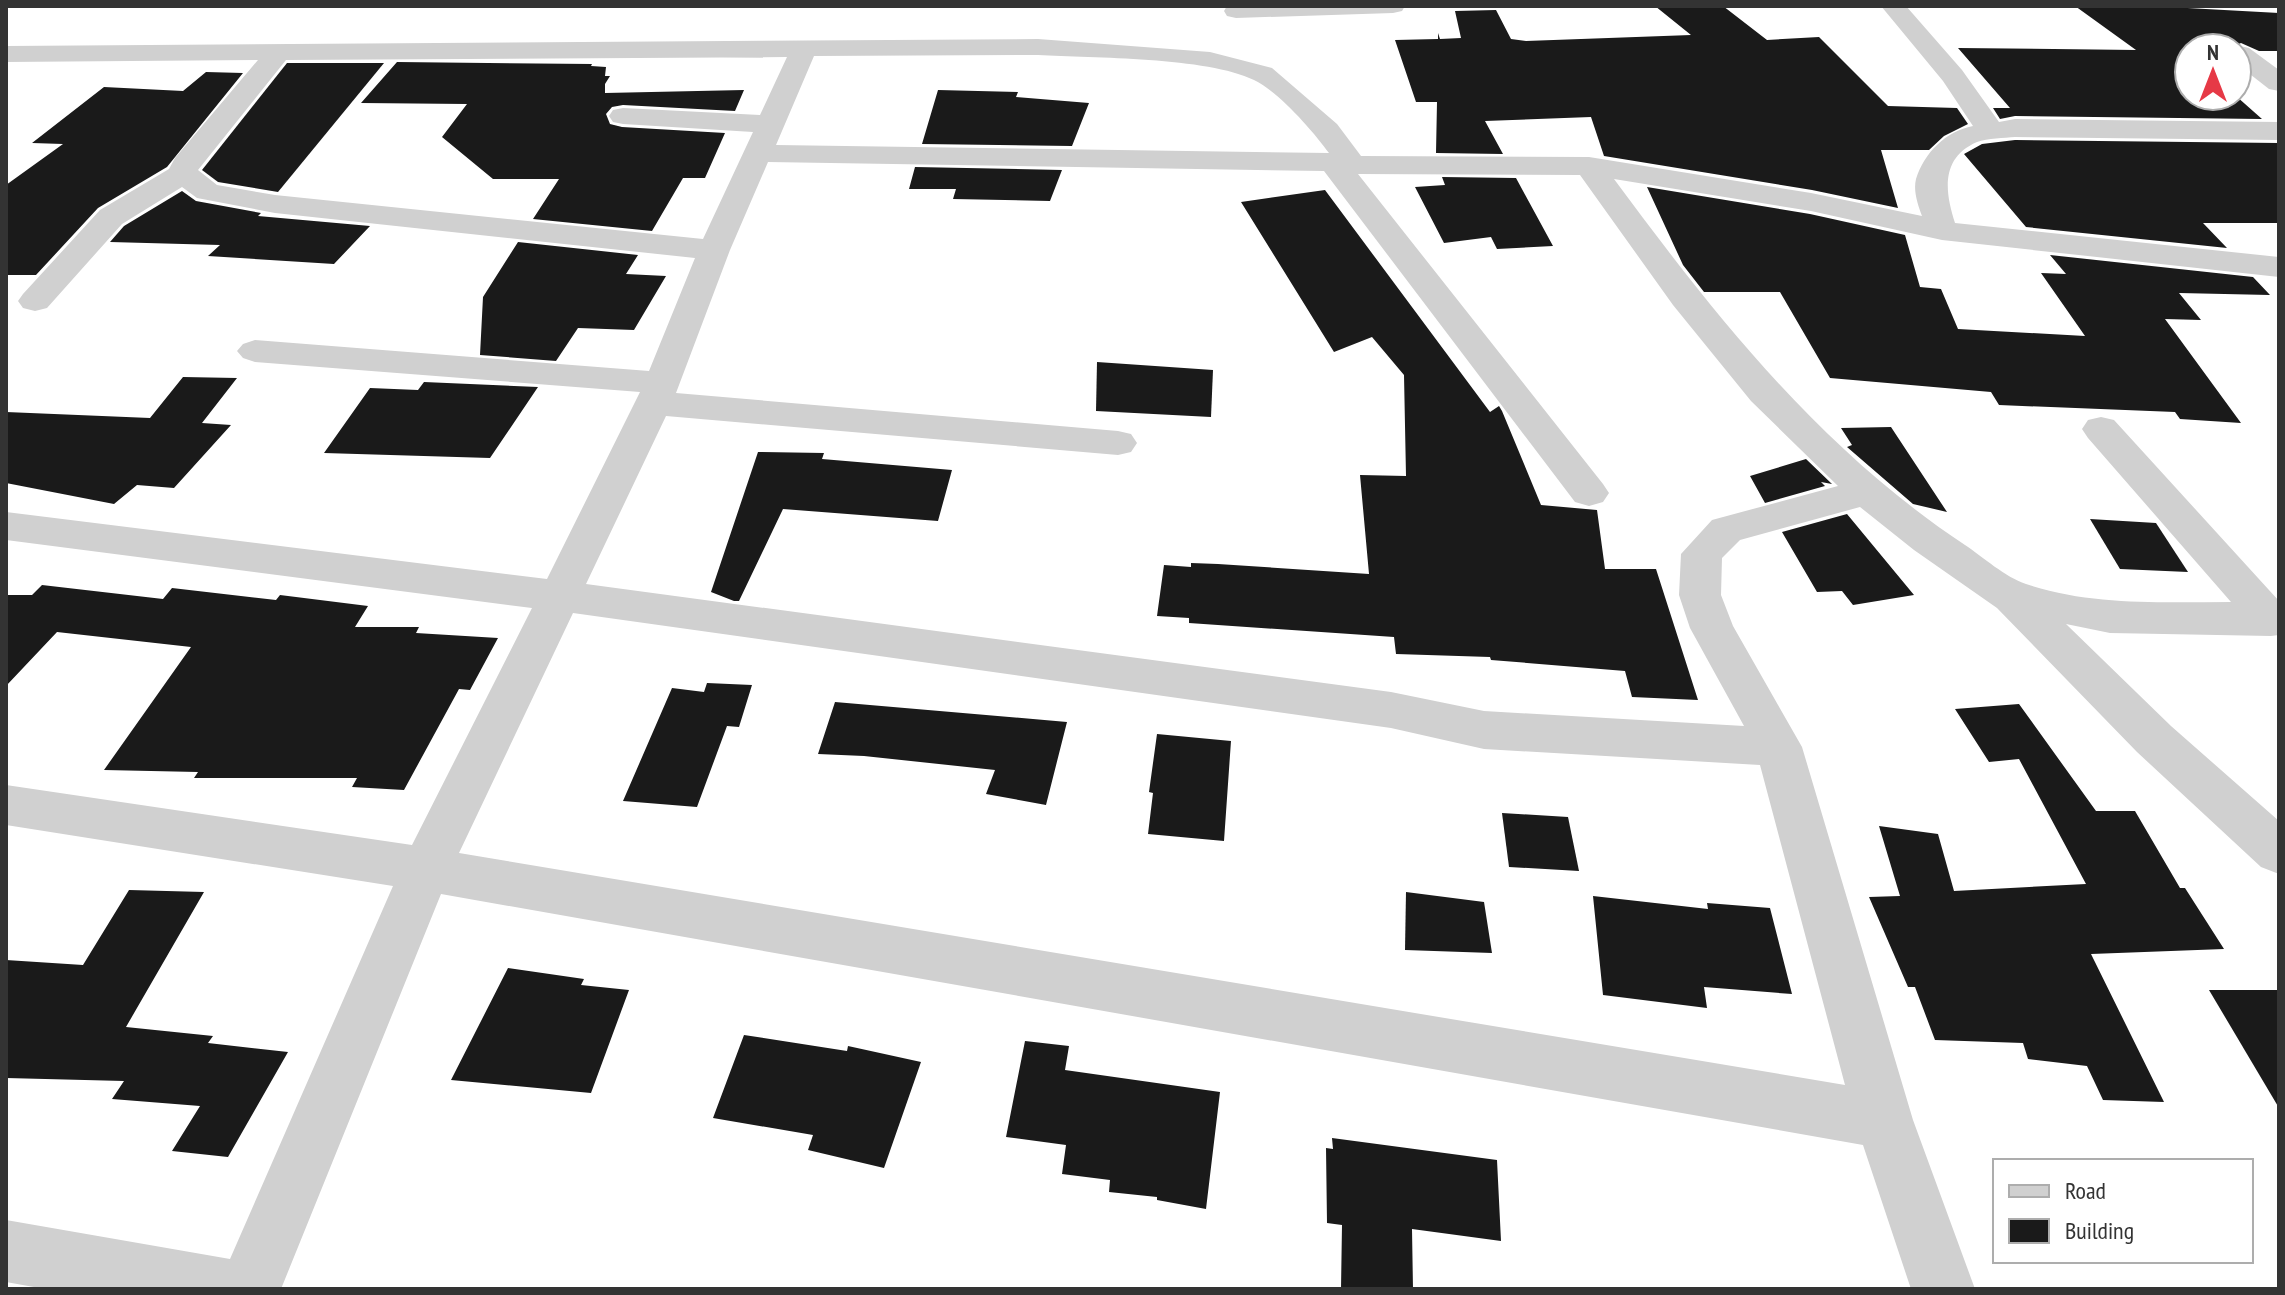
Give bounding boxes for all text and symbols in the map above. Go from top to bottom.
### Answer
north arrow [2173,32,2253,112]
text: N [2207,38,2219,66]
legend [1993,1159,2253,1263]
text: Road [2065,1175,2106,1206]
text: Building [2065,1215,2134,1246]

